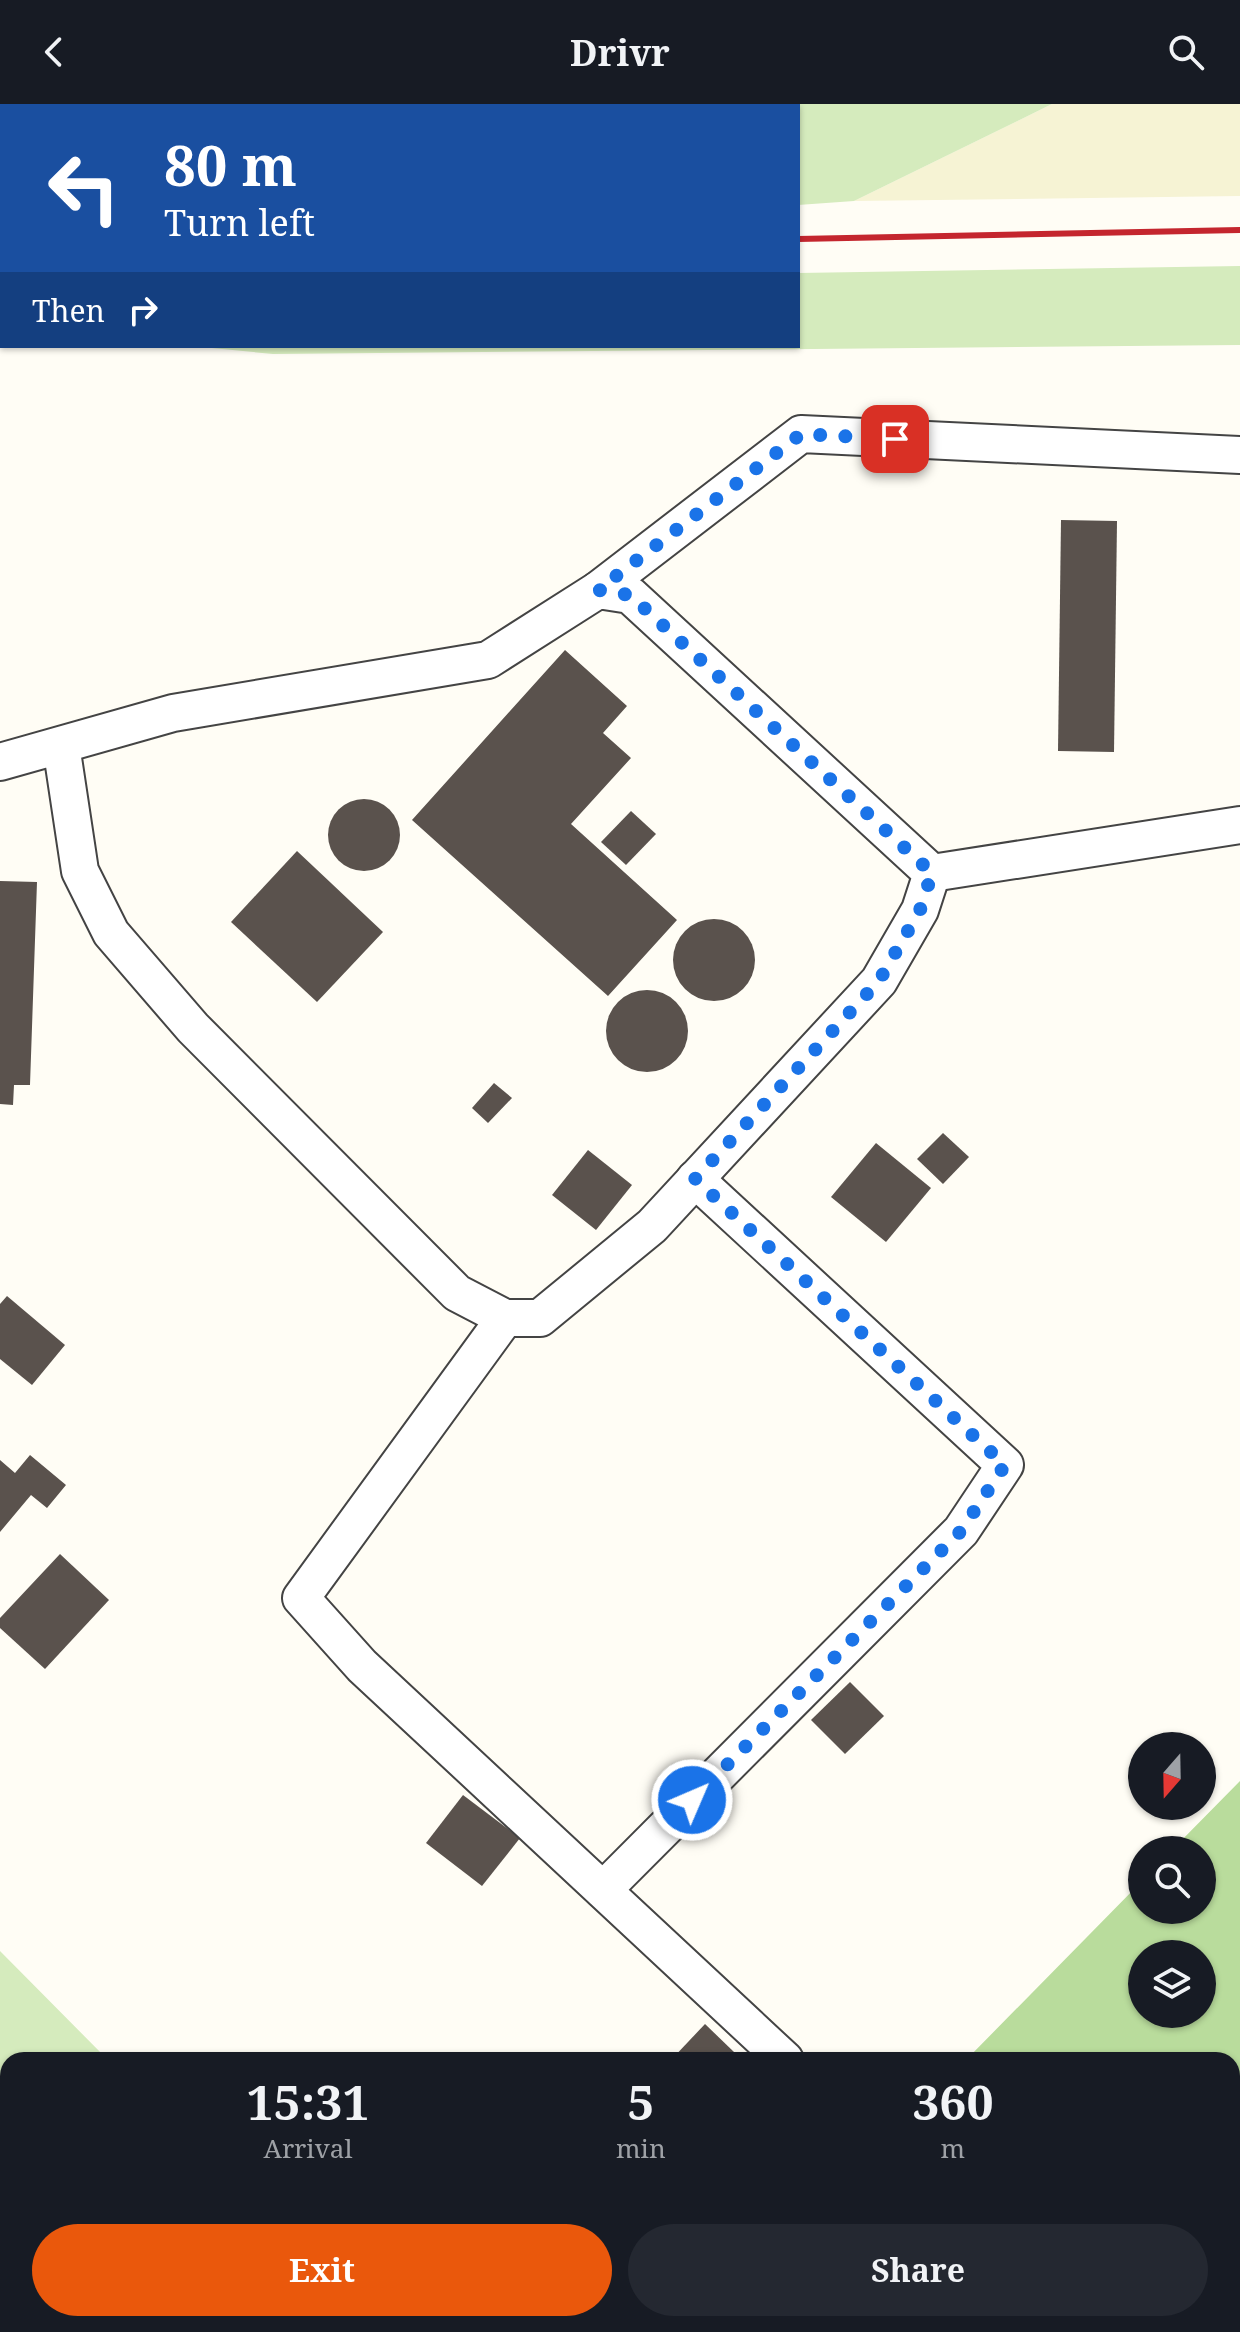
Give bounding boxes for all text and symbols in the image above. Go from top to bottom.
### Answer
text: Drivr [570,28,670,77]
icon: back [32,30,76,74]
icon: search [1164,30,1208,74]
text: 80 m [164,126,297,202]
icon: left [32,136,136,240]
text: Turn left [164,198,315,247]
icon: right [121,288,165,332]
text: Then [32,290,105,331]
pin [861,405,929,473]
icon: arrive [873,417,917,461]
north arrow [1128,1732,1216,1820]
map controls [1128,1732,1216,2028]
position arrow [650,1758,734,1842]
button: search [1128,1836,1216,1924]
button: layers [1128,1940,1216,2028]
text: 15:31 [246,2069,370,2134]
text: 5 [627,2069,654,2134]
text: 360 [912,2069,994,2134]
text: Arrival [264,2130,352,2166]
text: min [616,2130,666,2166]
text: m [941,2130,965,2166]
button: Exit [32,2224,612,2316]
button: Share [628,2224,1208,2316]

